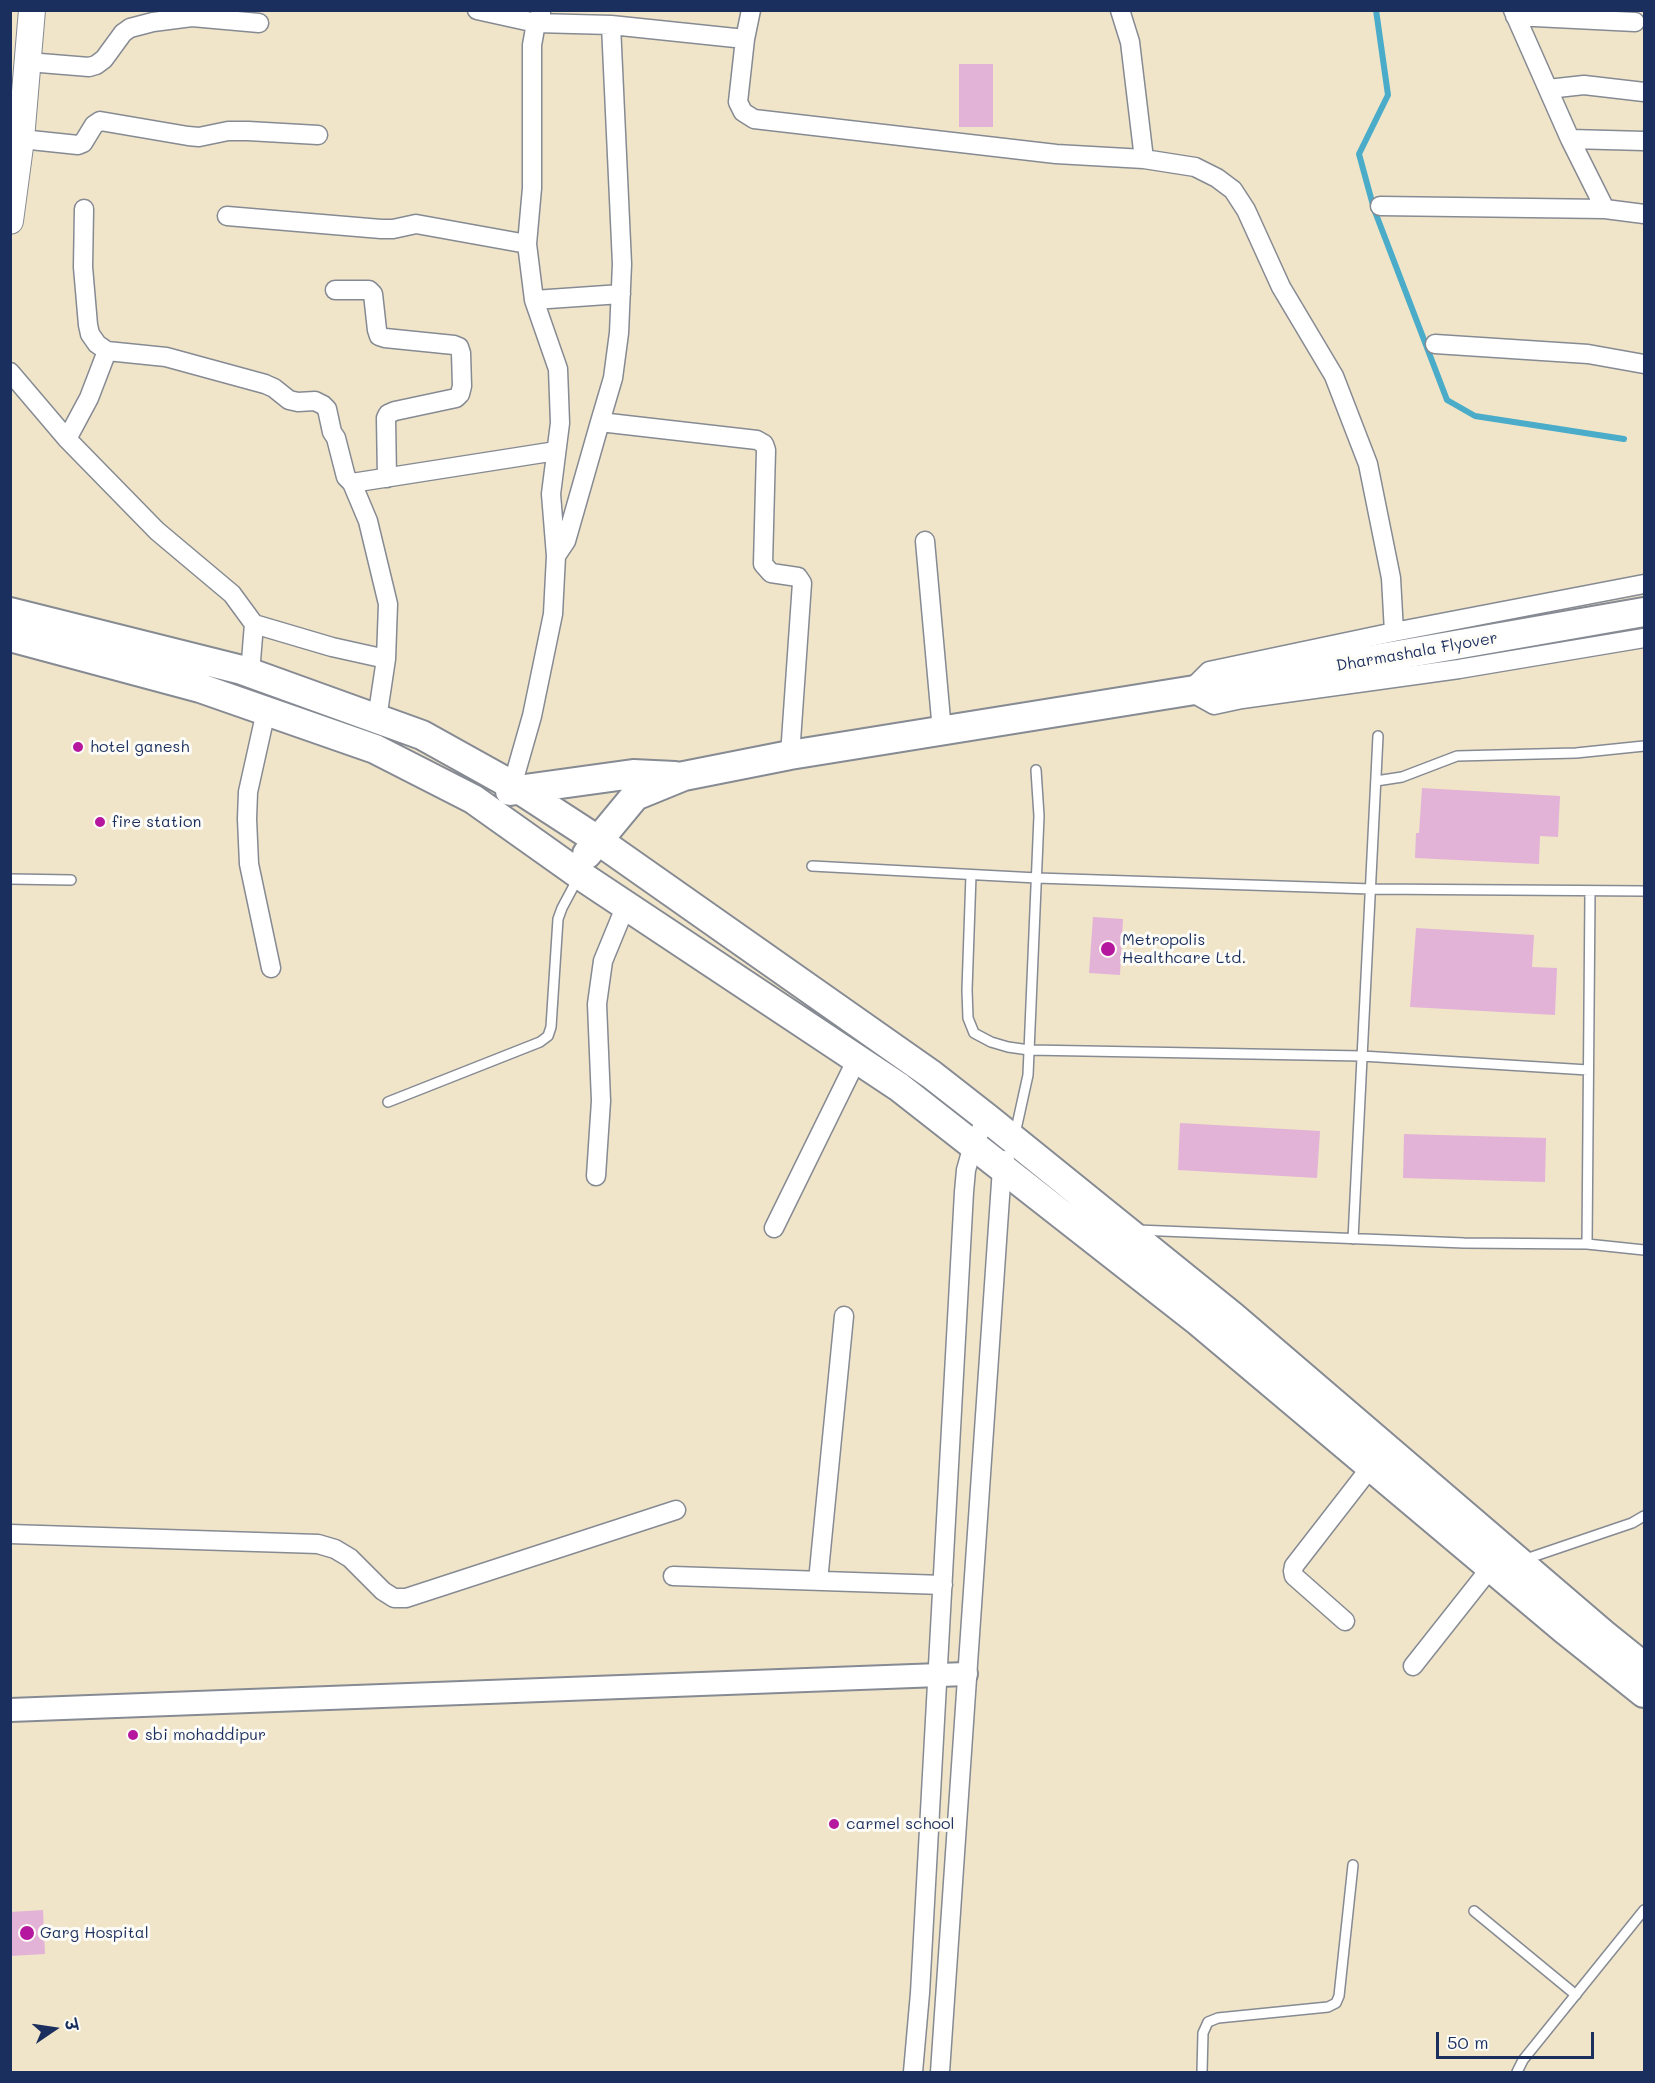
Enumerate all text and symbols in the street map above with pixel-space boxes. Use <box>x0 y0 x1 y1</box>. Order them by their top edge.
street label: Dharmashala Flyover <box>1335 628 1499 676</box>
place label: hotel ganesh <box>90 737 189 757</box>
marker: hotel ganesh <box>71 740 85 754</box>
place label: fire station <box>112 812 201 832</box>
marker: fire station <box>93 815 107 829</box>
place label: Metropolis Healthcare Ltd. <box>1122 930 1246 968</box>
marker: Metropolis Healthcare Ltd. <box>1099 940 1117 958</box>
place label: sbi mohaddipur <box>145 1725 266 1745</box>
marker: sbi mohaddipur <box>126 1728 140 1742</box>
place label: carmel school <box>846 1814 954 1834</box>
marker: carmel school <box>827 1817 841 1831</box>
place label: Garg Hospital <box>40 1923 149 1943</box>
marker: Garg Hospital <box>18 1924 36 1942</box>
north arrow <box>24 1999 84 2059</box>
text: उ <box>61 2017 83 2032</box>
scale bar <box>1439 2020 1596 2058</box>
text: 50 m <box>1447 2030 1489 2054</box>

